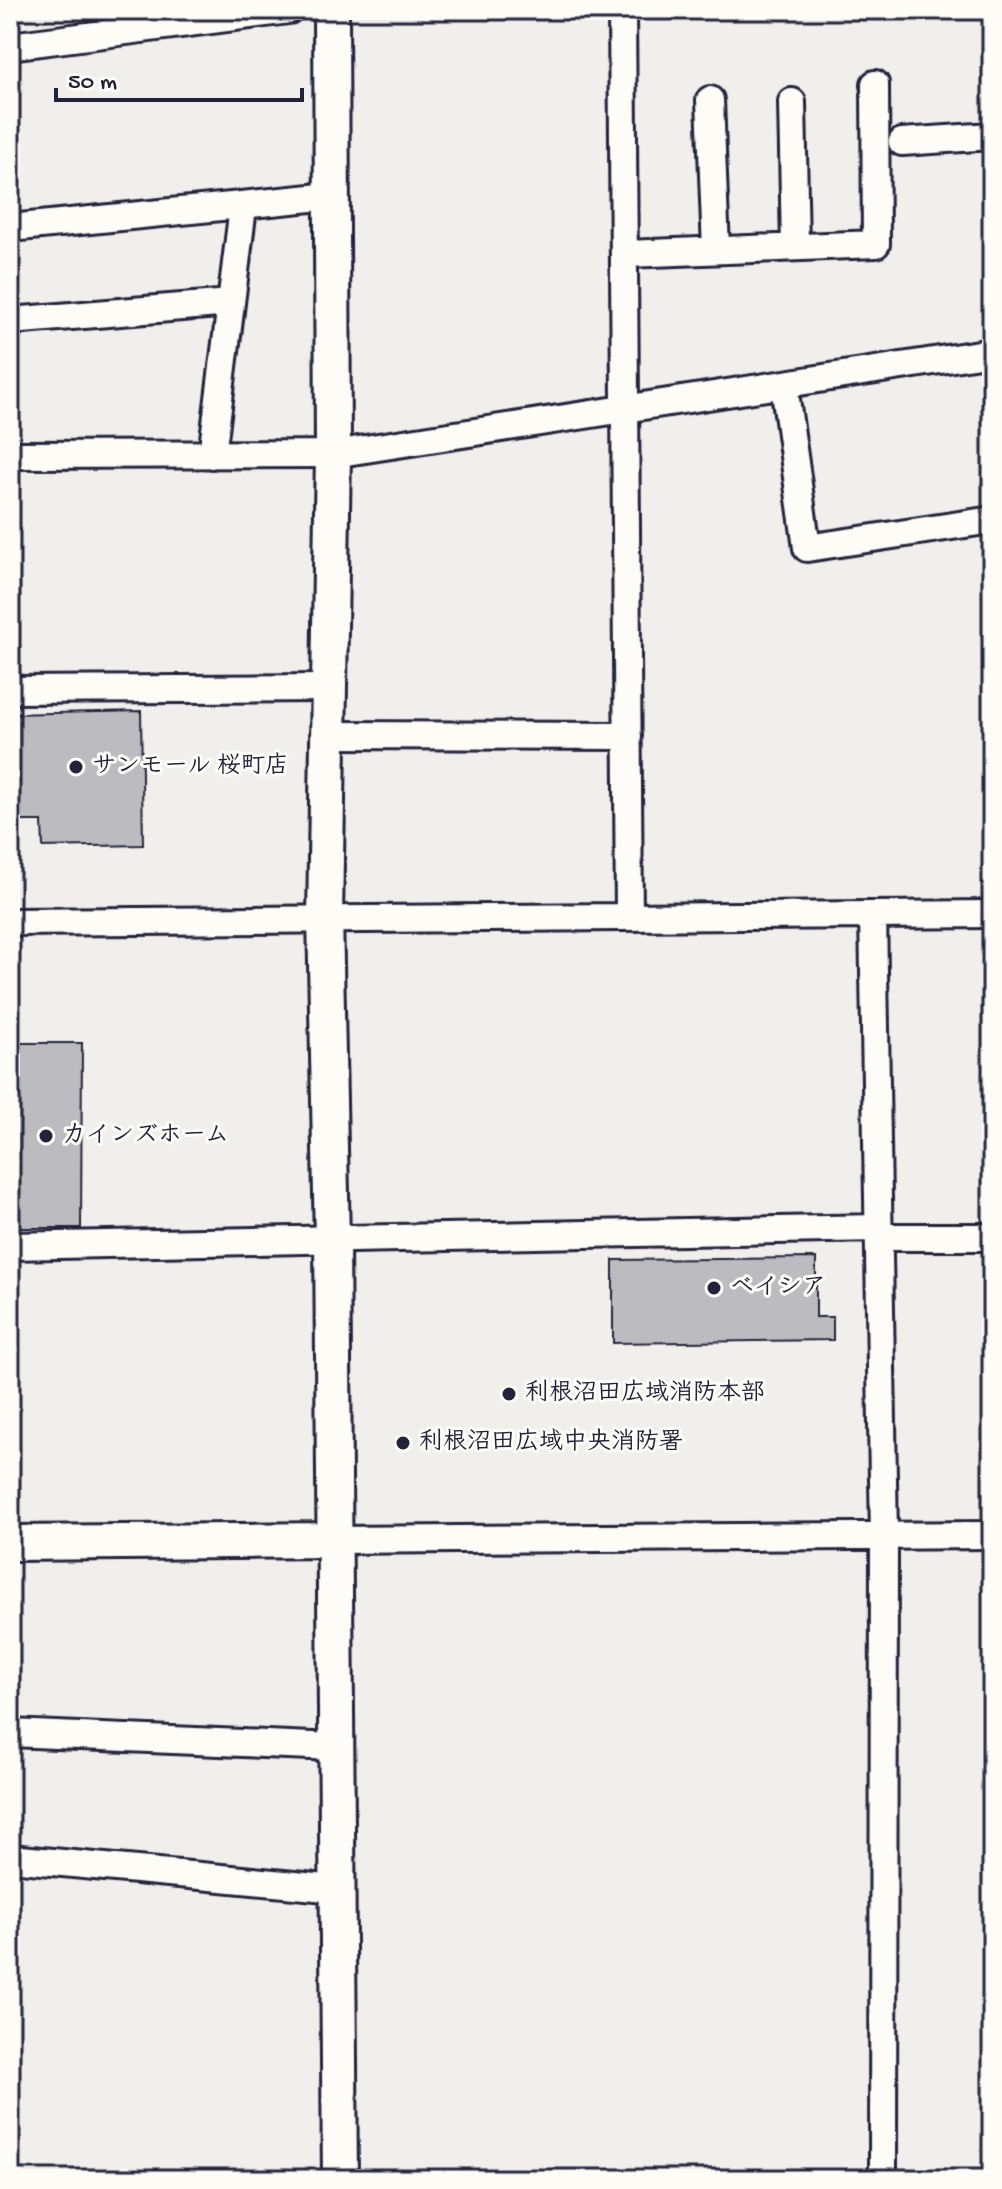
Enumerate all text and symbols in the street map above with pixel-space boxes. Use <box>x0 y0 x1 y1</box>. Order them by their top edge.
scale bar <box>56 52 302 102</box>
text: 50 m <box>68 69 117 98</box>
place label: サンモール 桜町店 <box>92 752 289 782</box>
marker: サンモール 桜町店 <box>67 758 85 776</box>
place label: カインズホーム <box>62 1122 229 1151</box>
marker: カインズホーム <box>37 1127 55 1145</box>
place label: ベイシア <box>730 1274 826 1303</box>
marker: ベイシア <box>705 1279 723 1297</box>
place label: 利根沼田広域消防本部 <box>525 1379 765 1409</box>
marker: 利根沼田広域消防本部 <box>500 1385 518 1403</box>
place label: 利根沼田広域中央消防署 <box>419 1428 683 1458</box>
marker: 利根沼田広域中央消防署 <box>394 1434 412 1452</box>

